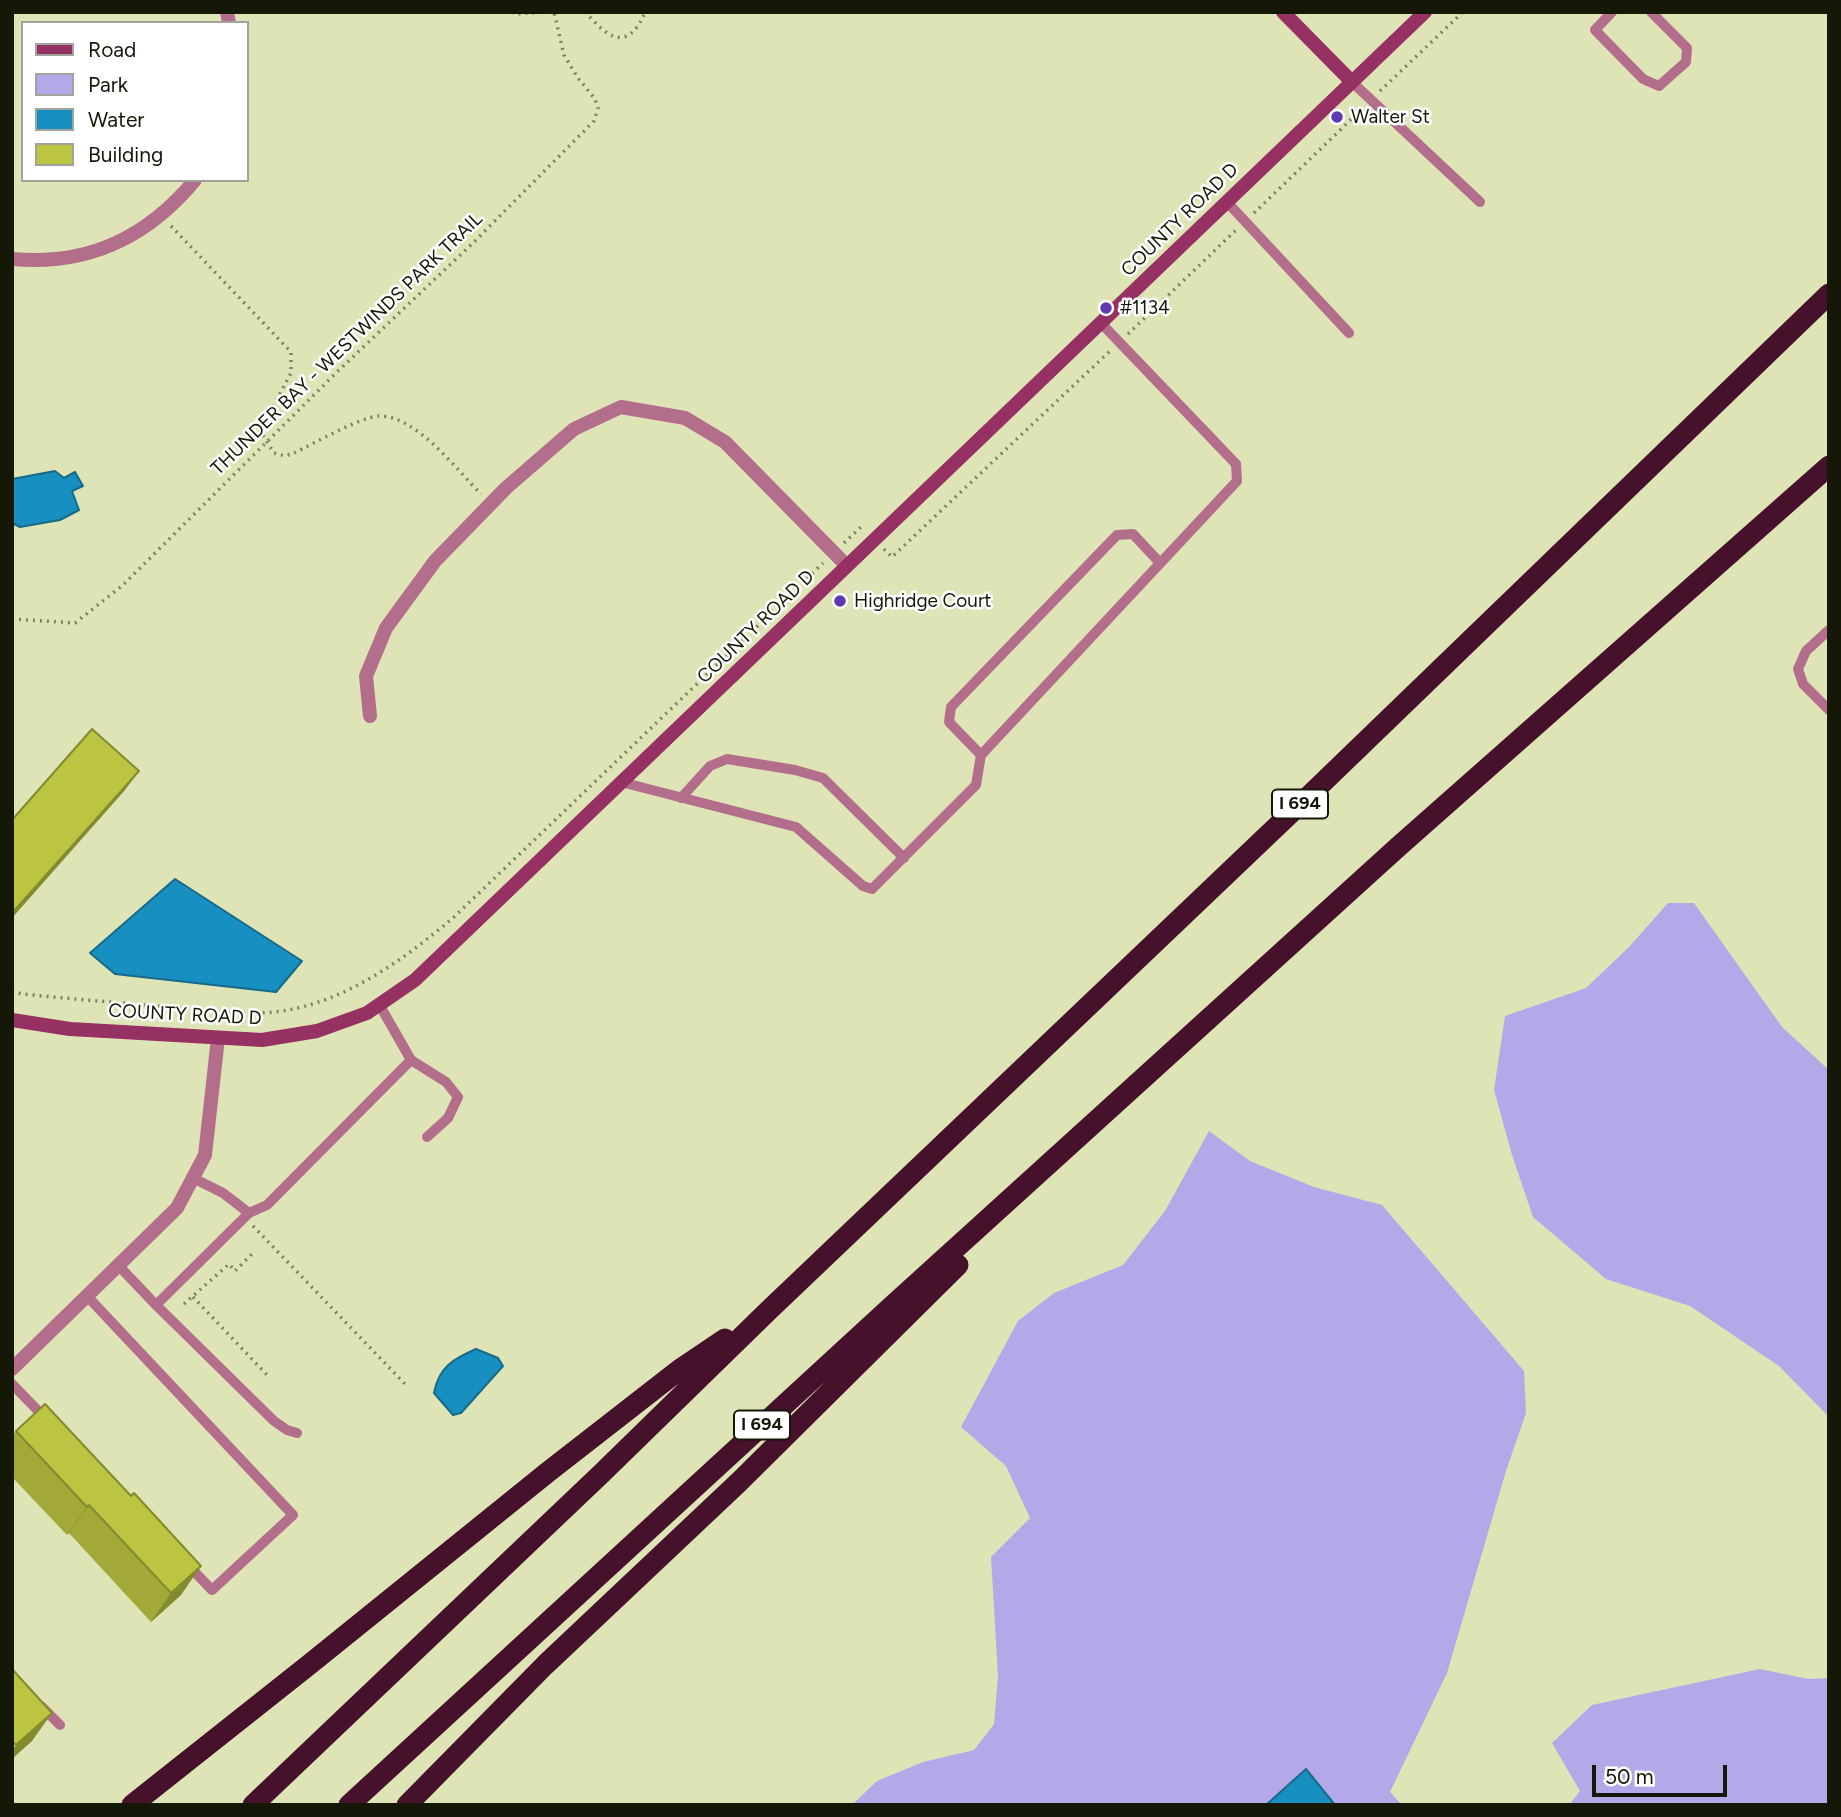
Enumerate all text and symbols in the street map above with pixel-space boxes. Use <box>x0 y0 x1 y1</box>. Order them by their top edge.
legend <box>21 21 248 182</box>
text: Road <box>88 37 136 62</box>
text: Park <box>88 72 128 97</box>
place label: Walter St <box>1351 106 1430 128</box>
text: Water <box>88 107 144 132</box>
marker: Walter St <box>1329 109 1345 125</box>
text: Building <box>88 142 163 167</box>
street label: COUNTY ROAD D <box>1117 158 1243 282</box>
street label: THUNDER BAY - WESTWINDS PARK TRAIL <box>207 208 487 480</box>
place label: #1134 <box>1120 297 1170 319</box>
marker: #1134 <box>1098 300 1114 316</box>
street label: COUNTY ROAD D <box>693 565 819 689</box>
place label: Highridge Court <box>854 590 992 612</box>
marker: Highridge Court <box>832 593 848 609</box>
road number: I 694 <box>1272 790 1328 818</box>
street label: COUNTY ROAD D <box>108 1000 262 1030</box>
road number: I 694 <box>734 1410 790 1440</box>
scale bar <box>1596 1750 1731 1794</box>
text: 50 m <box>1605 1764 1654 1789</box>

